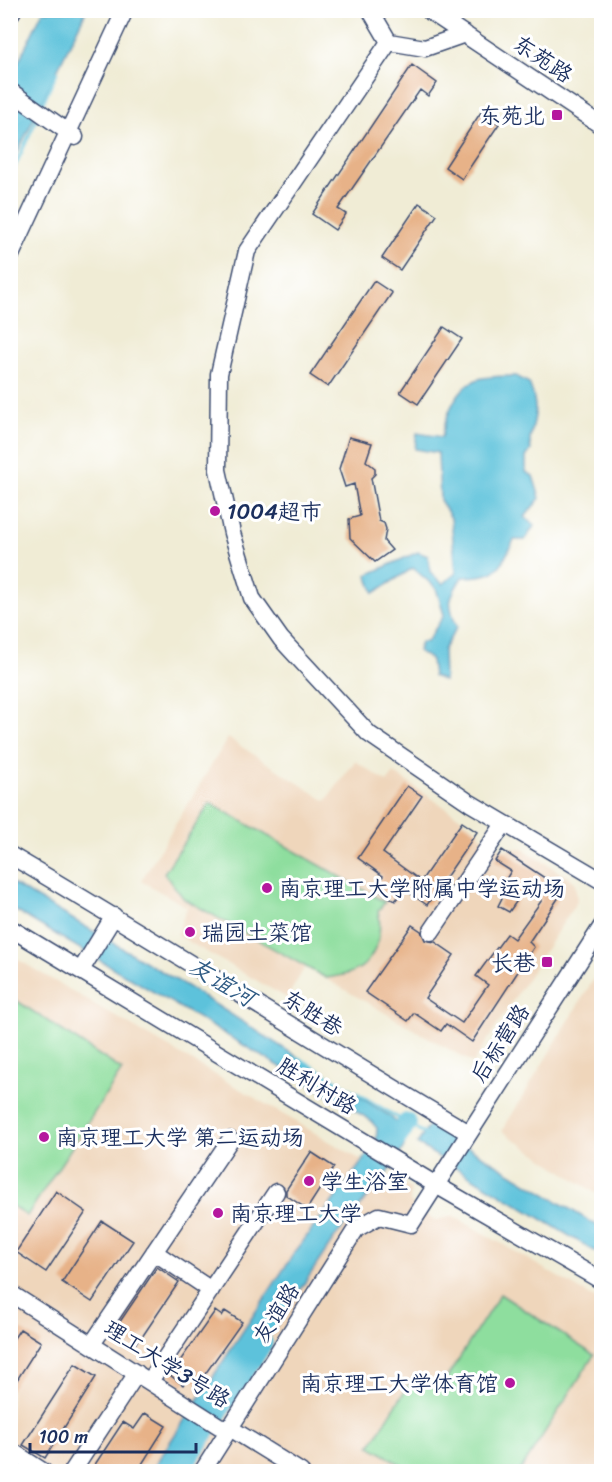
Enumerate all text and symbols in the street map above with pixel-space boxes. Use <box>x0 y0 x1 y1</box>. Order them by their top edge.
street label: 东苑路 <box>505 24 581 94</box>
place label: 东苑北 <box>479 96 545 135</box>
marker: 东苑北 <box>550 108 564 122</box>
place label: 1004超市 <box>227 492 322 531</box>
marker: 1004超市 <box>208 504 222 518</box>
place label: 南京理工大学附属中学运动场 <box>279 869 565 908</box>
marker: 南京理工大学附属中学运动场 <box>260 881 274 895</box>
place label: 瑞园土菜馆 <box>202 913 312 952</box>
marker: 瑞园土菜馆 <box>183 925 197 939</box>
place label: 长巷 <box>491 943 535 982</box>
water label: 友谊河 <box>180 945 267 1021</box>
marker: 长巷 <box>540 955 554 969</box>
street label: 东胜巷 <box>275 979 351 1047</box>
street label: 后标营路 <box>460 995 540 1091</box>
street label: 胜利村路 <box>269 1047 365 1125</box>
place label: 南京理工大学 第二运动场 <box>56 1118 304 1157</box>
marker: 南京理工大学 第二运动场 <box>37 1130 51 1144</box>
place label: 学生浴室 <box>321 1162 409 1201</box>
marker: 学生浴室 <box>302 1174 316 1188</box>
place label: 南京理工大学 <box>230 1194 362 1233</box>
marker: 南京理工大学 <box>211 1206 225 1220</box>
street label: 友谊路 <box>242 1275 310 1351</box>
street label: 理工大学3号路 <box>96 1309 238 1419</box>
place label: 南京理工大学体育馆 <box>300 1364 498 1403</box>
marker: 南京理工大学体育馆 <box>503 1376 517 1390</box>
scale bar <box>30 1416 196 1454</box>
text: 100 m <box>39 1421 88 1453</box>

